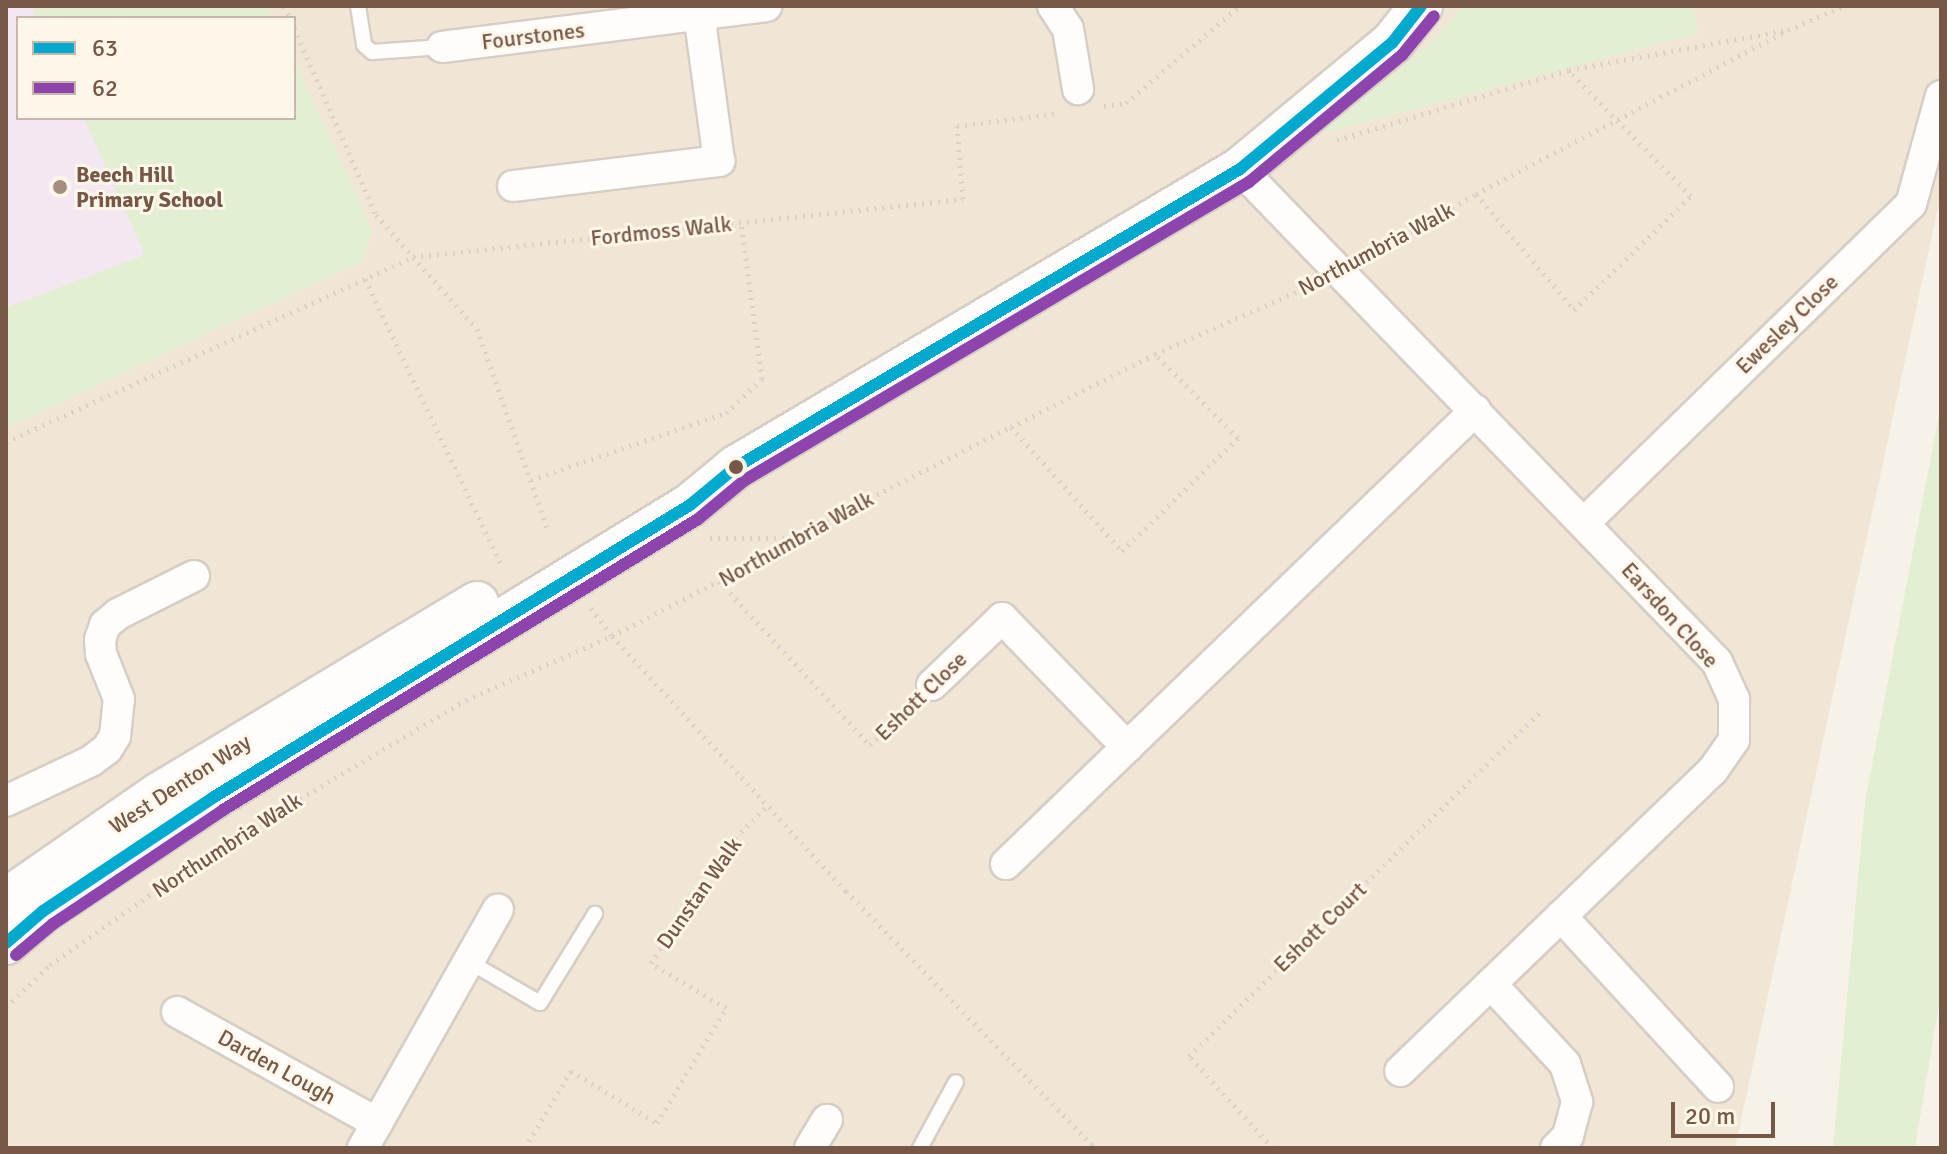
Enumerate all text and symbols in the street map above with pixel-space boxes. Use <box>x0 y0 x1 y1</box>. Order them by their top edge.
legend <box>16 16 296 120</box>
street label: Fourstones <box>480 17 586 55</box>
text: 63 <box>92 33 118 63</box>
text: 62 <box>92 73 118 103</box>
place label: Beech Hill Primary School <box>76 161 223 212</box>
marker: Beech Hill Primary School <box>51 178 69 196</box>
street label: Northumbria Walk <box>1294 197 1458 301</box>
street label: Fordmoss Walk <box>589 210 733 252</box>
street label: Ewesley Close <box>1730 269 1844 379</box>
unlabelled marker <box>728 459 744 475</box>
street label: Northumbria Walk <box>714 486 878 592</box>
street label: Earsdon Close <box>1616 557 1724 673</box>
street label: Eshott Close <box>870 646 972 746</box>
street label: West Denton Way <box>104 729 256 839</box>
street label: Northumbria Walk <box>147 787 307 903</box>
street label: Dunstan Walk <box>651 832 747 954</box>
street label: Eshott Court <box>1268 876 1372 978</box>
street label: Darden Lough <box>213 1024 341 1110</box>
scale bar <box>1675 1086 1779 1136</box>
text: 20 m <box>1685 1101 1735 1131</box>

